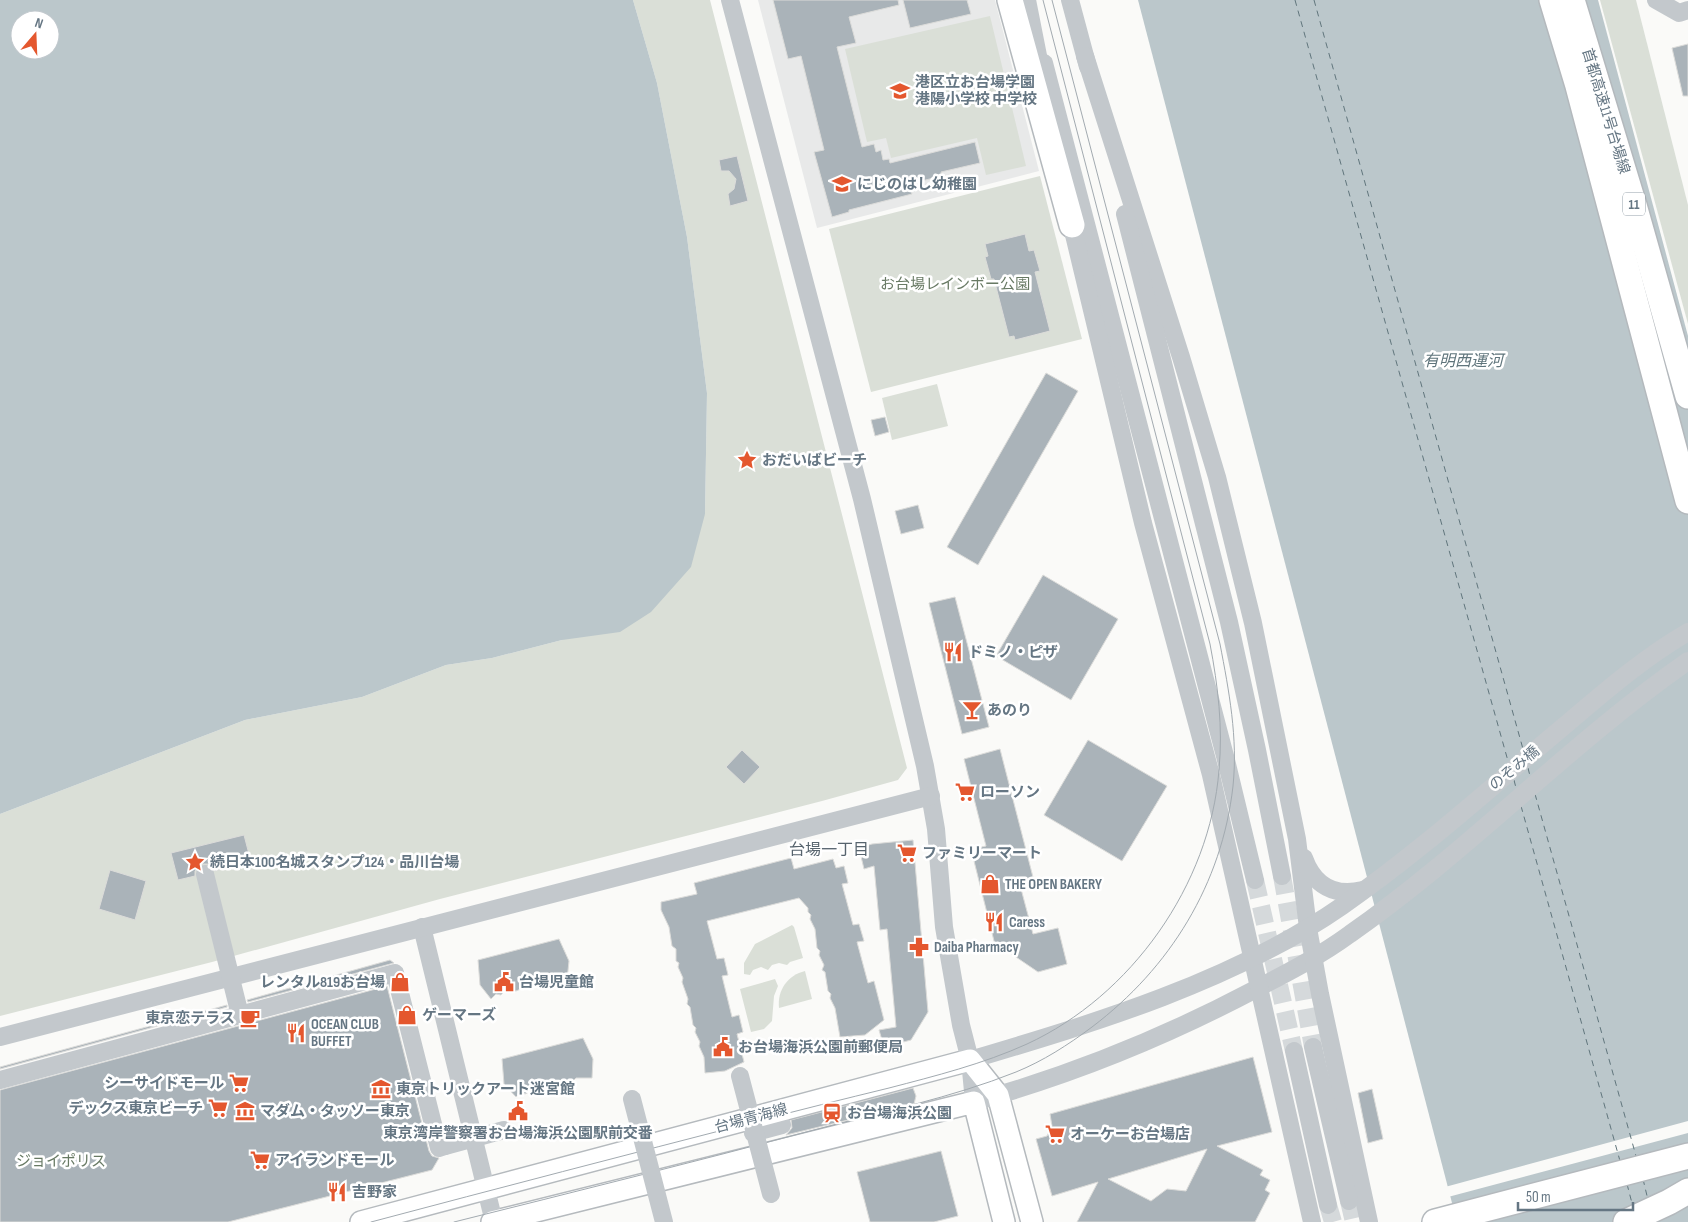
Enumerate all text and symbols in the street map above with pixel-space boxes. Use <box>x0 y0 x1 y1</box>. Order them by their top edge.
north arrow <box>10 10 60 60</box>
text: N <box>33 14 45 32</box>
street label: 首都高速11号台場線 <box>1577 46 1634 176</box>
place label: 港区立お台場学園 港陽小学校 中学校 <box>915 73 1037 109</box>
school or university icon: 港区立お台場学園 港陽小学校 中学校 <box>889 80 911 102</box>
school or university icon: にじのはし幼稚園 <box>831 173 853 195</box>
place label: にじのはし幼稚園 <box>857 175 977 194</box>
road number: 11 <box>1623 192 1645 215</box>
park label: お台場レインボー公園 <box>880 275 1030 294</box>
water label: 有明西運河 <box>1423 352 1506 371</box>
place icon: おだいばビーチ <box>736 449 758 471</box>
place label: おだいばビーチ <box>762 451 867 470</box>
restaurant icon: ドミノ・ピザ <box>942 641 964 663</box>
place label: ドミノ・ピザ <box>968 643 1058 662</box>
bar icon: あのり <box>961 699 983 721</box>
place label: あのり <box>987 701 1032 720</box>
street label: のぞみ橋 <box>1485 742 1543 795</box>
supermarket icon: ローソン <box>954 781 976 803</box>
place label: ローソン <box>980 783 1040 802</box>
district label: 台場一丁目 <box>789 841 869 860</box>
supermarket icon: ファミリーマート <box>896 842 918 864</box>
place label: ファミリーマート <box>922 844 1042 863</box>
place icon: 続日本100名城スタンプ124・品川台場 <box>184 851 206 873</box>
place label: 続日本100名城スタンプ124・品川台場 <box>210 853 459 872</box>
shop icon: THE OPEN BAKERY <box>979 873 1001 895</box>
place label: THE OPEN BAKERY <box>1005 875 1102 894</box>
restaurant icon: Caress <box>983 911 1005 933</box>
place label: Caress <box>1009 913 1045 932</box>
pharmacy icon: Daiba Pharmacy <box>908 936 930 958</box>
place label: Daiba Pharmacy <box>934 938 1019 957</box>
shop icon: レンタル819お台場 <box>389 971 411 993</box>
public building icon: 台場児童館 <box>493 971 515 993</box>
place label: レンタル819お台場 <box>260 973 385 992</box>
place label: 台場児童館 <box>519 973 594 992</box>
shop icon: ゲーマーズ <box>396 1004 418 1026</box>
place label: ゲーマーズ <box>422 1006 496 1025</box>
cafe icon: 東京恋テラス <box>239 1007 261 1029</box>
place label: 東京恋テラス <box>145 1009 235 1028</box>
place label: OCEAN CLUB BUFFET <box>311 1015 379 1051</box>
restaurant icon: OCEAN CLUB BUFFET <box>285 1022 307 1044</box>
public building icon: お台場海浜公園前郵便局 <box>712 1036 734 1058</box>
place label: お台場海浜公園前郵便局 <box>738 1038 903 1057</box>
supermarket icon: シーサイドモール <box>228 1072 250 1094</box>
place label: シーサイドモール <box>104 1074 224 1093</box>
museum icon: 東京トリックアート迷宮館 <box>370 1078 392 1100</box>
place label: 東京トリックアート迷宮館 <box>396 1080 575 1099</box>
supermarket icon: デックス東京ビーチ <box>207 1097 229 1119</box>
place label: デックス東京ビーチ <box>68 1099 203 1118</box>
museum icon: マダム・タッソー東京 <box>234 1100 256 1122</box>
public building icon: 東京湾岸警察署お台場海浜公園駅前交番 <box>507 1100 529 1122</box>
street label: 台場青海線 <box>712 1100 790 1137</box>
place label: マダム・タッソー東京 <box>260 1102 410 1121</box>
station icon: お台場海浜公園 <box>821 1102 843 1124</box>
place label: お台場海浜公園 <box>847 1104 952 1123</box>
supermarket icon: オーケーお台場店 <box>1044 1123 1066 1145</box>
place label: 東京湾岸警察署お台場海浜公園駅前交番 <box>383 1124 653 1143</box>
place label: オーケーお台場店 <box>1070 1125 1190 1144</box>
supermarket icon: アイランドモール <box>249 1149 271 1171</box>
place label: アイランドモール <box>275 1151 394 1170</box>
park label: ジョイポリス <box>16 1152 106 1171</box>
scale bar <box>1518 1180 1633 1212</box>
restaurant icon: 吉野家 <box>326 1181 348 1203</box>
place label: 吉野家 <box>352 1183 397 1202</box>
text: 50 m <box>1526 1188 1551 1207</box>

